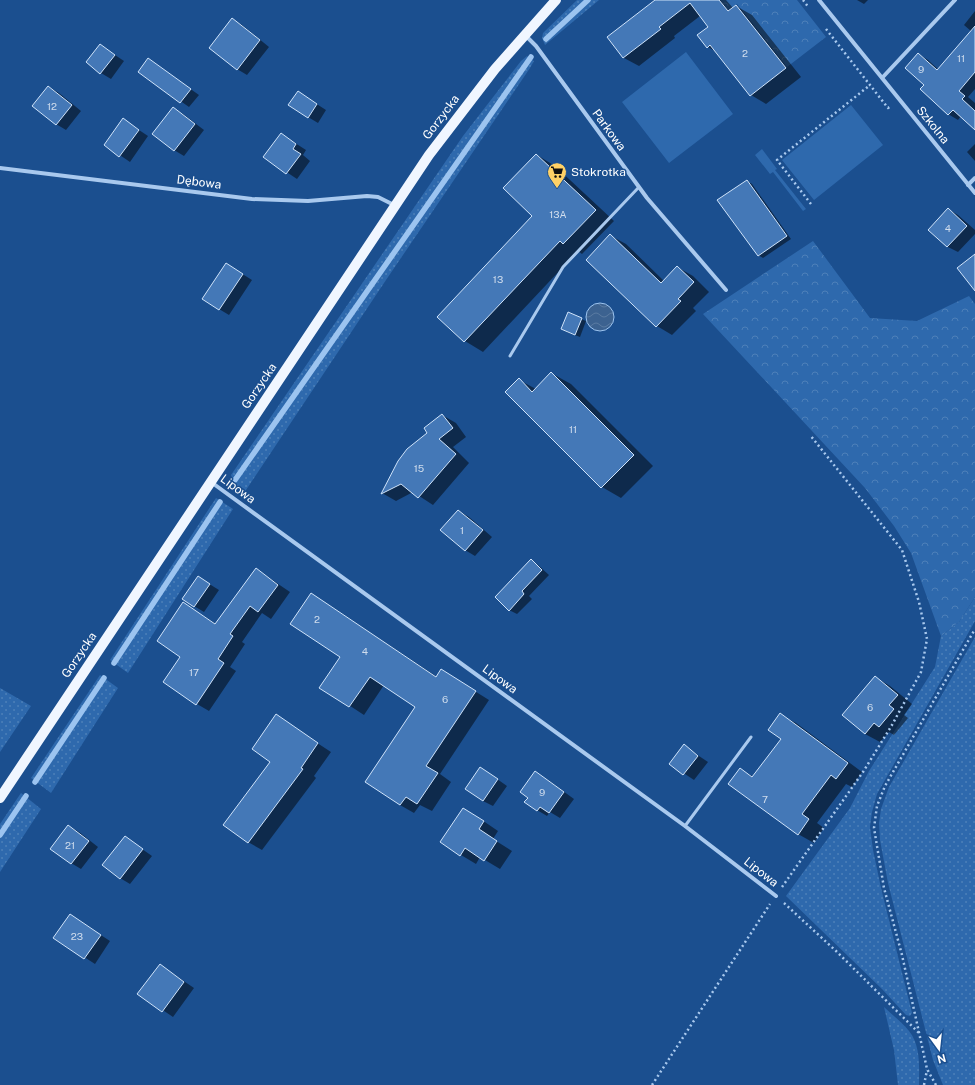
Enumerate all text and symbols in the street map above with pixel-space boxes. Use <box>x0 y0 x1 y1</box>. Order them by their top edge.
house number: 2 <box>742 47 748 59</box>
house number: 11 <box>957 52 965 64</box>
house number: 9 <box>918 63 924 75</box>
street label: Gorzycka <box>420 92 462 142</box>
house number: 12 <box>47 100 57 112</box>
street label: Szkolna <box>914 103 952 147</box>
street label: Parkowa <box>589 107 629 153</box>
supermarket icon: Stokrotka <box>546 161 568 189</box>
place label: Stokrotka <box>571 165 626 179</box>
street label: Dębowa <box>176 172 222 192</box>
house number: 13A <box>549 208 567 220</box>
house number: 4 <box>945 222 951 234</box>
house number: 13 <box>493 273 503 285</box>
street label: Gorzycka <box>239 361 279 411</box>
house number: 11 <box>569 423 577 435</box>
house number: 15 <box>414 462 424 474</box>
street label: Lipowa <box>218 472 258 506</box>
house number: 1 <box>460 524 464 536</box>
house number: 2 <box>314 613 320 625</box>
street label: Gorzycka <box>59 630 99 680</box>
house number: 4 <box>362 645 368 657</box>
street label: Lipowa <box>480 662 520 696</box>
house number: 17 <box>189 666 199 678</box>
house number: 6 <box>442 693 448 705</box>
house number: 6 <box>867 701 873 713</box>
house number: 9 <box>539 786 545 798</box>
house number: 7 <box>762 793 768 805</box>
house number: 21 <box>65 839 75 851</box>
street label: Lipowa <box>741 854 781 890</box>
house number: 23 <box>71 930 83 942</box>
north arrow <box>919 1029 959 1069</box>
text: N <box>936 1052 947 1066</box>

